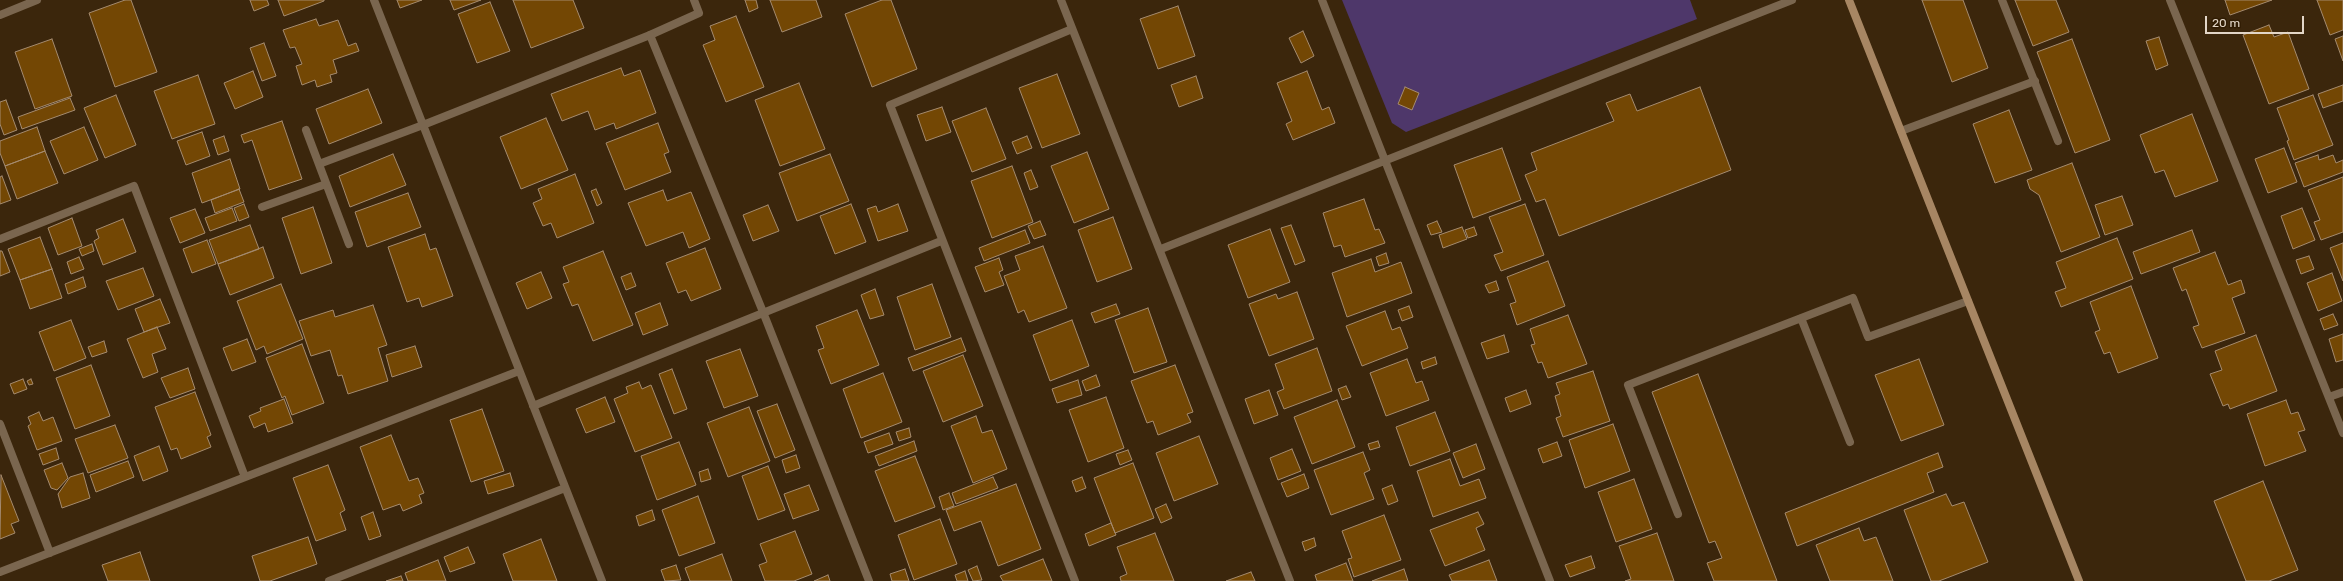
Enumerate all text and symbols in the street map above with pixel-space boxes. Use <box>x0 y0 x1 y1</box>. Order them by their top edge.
scale bar <box>2207 8 2306 34</box>
text: 20 m <box>2212 16 2240 30</box>

